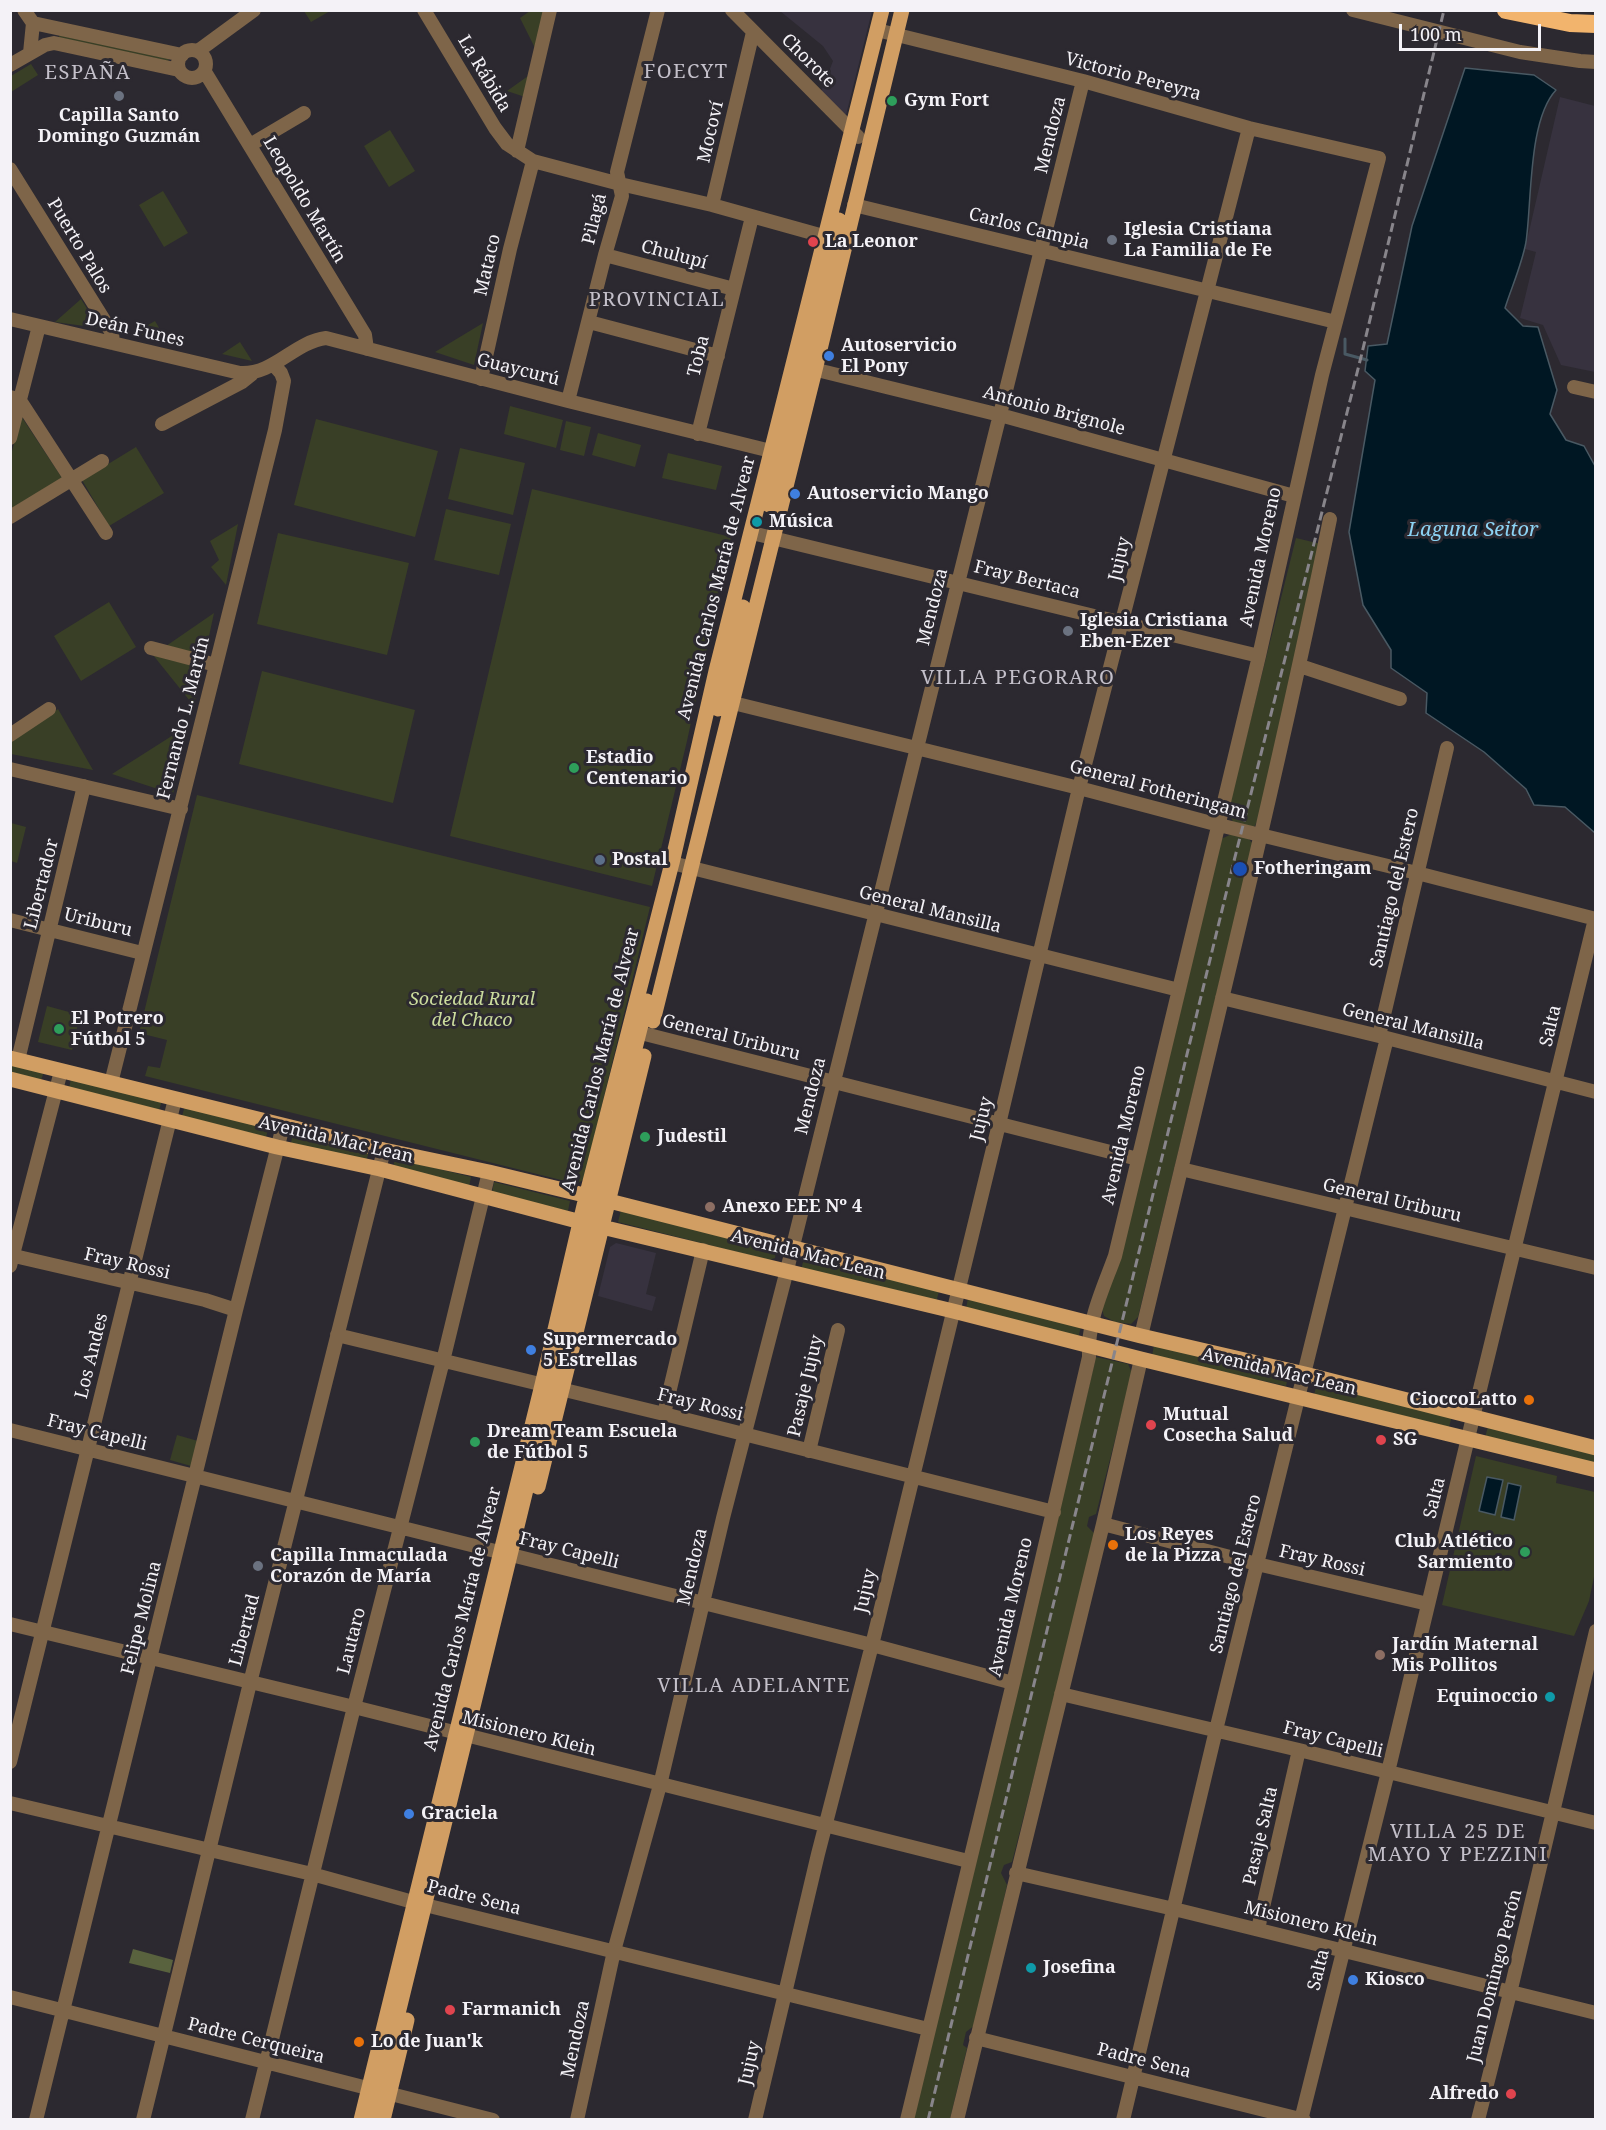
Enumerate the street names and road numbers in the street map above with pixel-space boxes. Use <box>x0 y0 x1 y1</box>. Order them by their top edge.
street label: Chorote <box>776 29 840 93</box>
street label: La Rábida <box>453 32 515 116</box>
street label: Victorio Pereyra <box>1063 48 1203 106</box>
street label: Mendoza <box>1031 94 1071 176</box>
street label: Mocoví <box>693 99 729 165</box>
street label: Leopoldo Martín <box>258 133 350 267</box>
street label: Pilagá <box>578 191 612 247</box>
street label: Puerto Palos <box>42 195 116 297</box>
street label: Carlos Campia <box>966 204 1092 254</box>
street label: Mataco <box>470 232 506 298</box>
street label: Chulupí <box>638 236 710 274</box>
street label: Deán Funes <box>84 308 186 352</box>
street label: Toba <box>683 333 715 379</box>
street label: Guaycurú <box>474 349 562 391</box>
street label: Antonio Brignole <box>981 382 1127 440</box>
street label: Avenida Carlos María de Alvear <box>674 454 760 722</box>
street label: Avenida Moreno <box>1236 485 1286 629</box>
street label: Jujuy <box>1104 535 1136 583</box>
street label: Fray Bertaca <box>972 556 1082 604</box>
street label: Mendoza <box>913 566 953 648</box>
street label: Fernando L. Martín <box>153 634 215 802</box>
street label: General Fotheringam <box>1067 756 1249 824</box>
street label: Santiago del Estero <box>1366 806 1424 970</box>
street label: Libertador <box>20 837 64 931</box>
street label: General Mansilla <box>857 882 1003 938</box>
street label: Uriburu <box>62 904 134 942</box>
street label: Avenida Carlos María de Alvear <box>558 926 644 1194</box>
street label: General Mansilla <box>1340 999 1486 1055</box>
street label: Salta <box>1536 1003 1566 1049</box>
street label: General Uriburu <box>660 1010 802 1066</box>
street label: Mendoza <box>791 1055 831 1137</box>
street label: Avenida Moreno <box>1097 1063 1151 1207</box>
street label: Jujuy <box>966 1095 998 1143</box>
street label: Avenida Mac Lean <box>257 1112 415 1168</box>
street label: General Uriburu <box>1321 1175 1463 1227</box>
street label: Avenida Mac Lean <box>729 1225 887 1285</box>
street label: Fray Rossi <box>82 1244 172 1284</box>
street label: Los Andes <box>71 1311 113 1401</box>
street label: Pasaje Jujuy <box>784 1333 828 1439</box>
street label: Avenida Mac Lean <box>1200 1344 1358 1400</box>
street label: Fray Rossi <box>655 1384 745 1426</box>
street label: Fray Capelli <box>45 1410 149 1456</box>
street label: Salta <box>1419 1475 1451 1521</box>
street label: Avenida Carlos María de Alvear <box>420 1485 506 1753</box>
street label: Santiago del Estero <box>1206 1492 1266 1656</box>
street label: Mendoza <box>674 1526 712 1608</box>
street label: Fray Capelli <box>517 1528 621 1574</box>
street label: Avenida Moreno <box>984 1535 1038 1679</box>
street label: Fray Rossi <box>1277 1541 1367 1581</box>
street label: Felipe Molina <box>117 1559 167 1677</box>
street label: Jujuy <box>850 1567 882 1615</box>
street label: Libertad <box>225 1592 265 1668</box>
street label: Lautaro <box>333 1605 371 1677</box>
street label: Misionero Klein <box>460 1707 598 1761</box>
street label: Fray Capelli <box>1281 1717 1385 1763</box>
street label: Pasaje Salta <box>1239 1784 1283 1888</box>
street label: Padre Sena <box>425 1876 523 1920</box>
street label: Juan Domingo Perón <box>1463 1887 1527 2065</box>
street label: Misionero Klein <box>1242 1897 1380 1951</box>
street label: Salta <box>1303 1947 1335 1993</box>
street label: Mendoza <box>557 1998 595 2080</box>
street label: Padre Cerqueira <box>185 2014 327 2068</box>
street label: Jujuy <box>734 2039 766 2087</box>
street label: Padre Sena <box>1095 2039 1193 2083</box>

